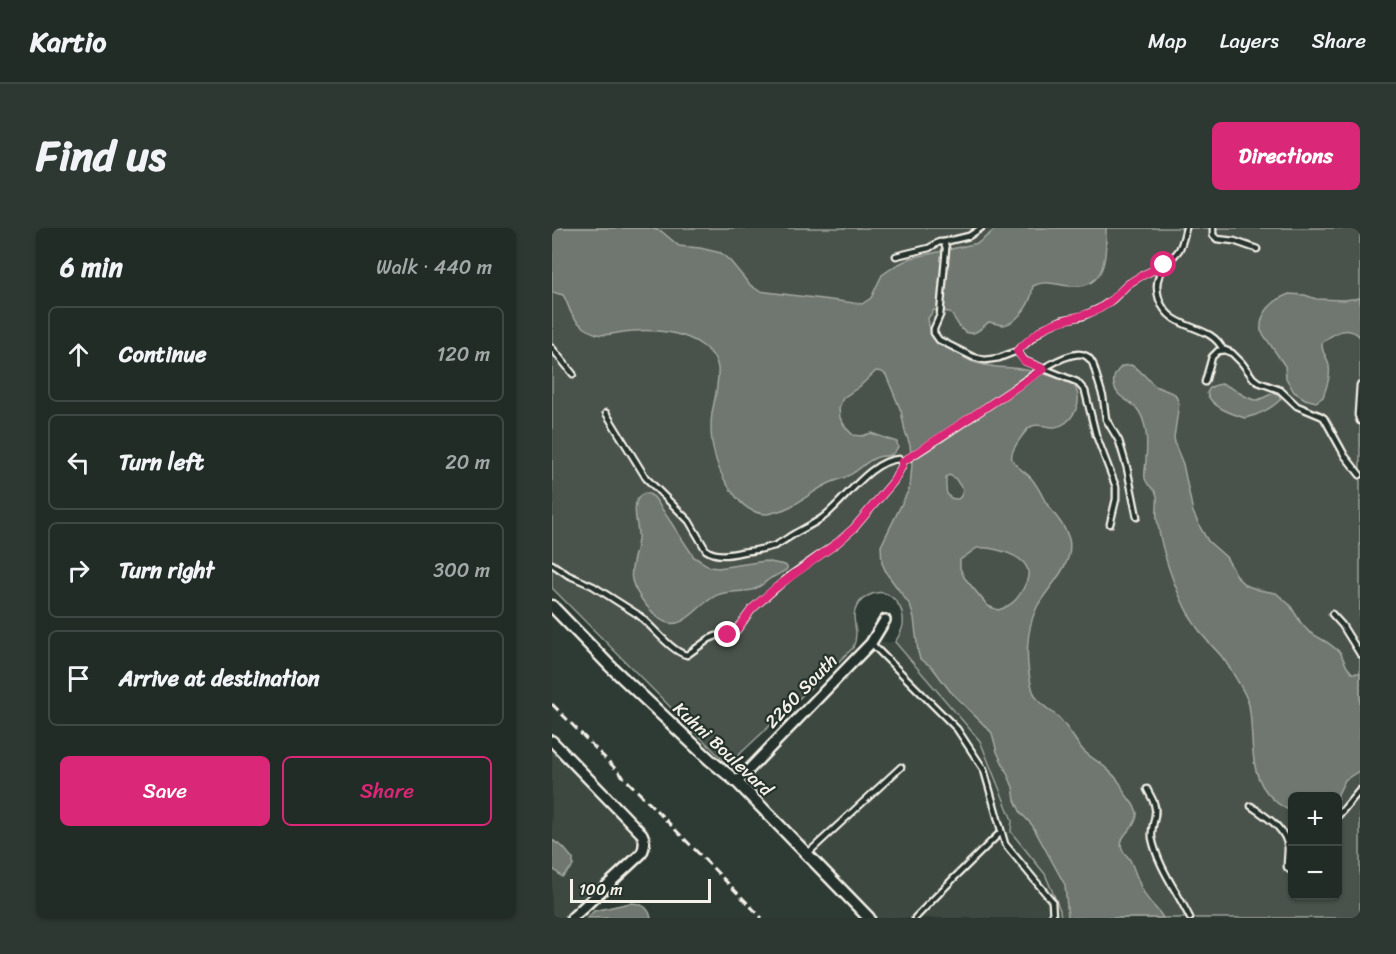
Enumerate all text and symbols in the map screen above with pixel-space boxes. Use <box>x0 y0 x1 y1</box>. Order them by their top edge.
text: Kartio <box>30 17 106 66</box>
text: Map <box>1148 22 1187 60</box>
text: Layers <box>1220 22 1279 60</box>
text: Share <box>1312 22 1366 60</box>
text: Find us <box>36 119 166 193</box>
button: Directions <box>1212 122 1360 190</box>
text: 6 min <box>60 244 123 290</box>
text: Walk · 440 m <box>376 250 492 285</box>
route start <box>1150 251 1176 277</box>
text: Continue <box>119 335 207 374</box>
text: 120 m <box>437 337 490 372</box>
icon: ahead <box>62 338 95 371</box>
text: Turn left <box>119 443 204 482</box>
text: 20 m <box>445 445 490 480</box>
icon: left <box>62 446 95 479</box>
text: Turn right <box>119 551 214 590</box>
text: 300 m <box>433 553 490 588</box>
icon: right <box>62 554 95 587</box>
route end <box>714 621 740 647</box>
street label: 2260 South <box>757 646 845 736</box>
text: Arrive at destination <box>119 659 320 698</box>
icon: arrive <box>62 662 95 695</box>
street label: Kuhni Boulevard <box>665 694 782 805</box>
button: Save <box>60 756 270 826</box>
button: Share <box>282 756 492 826</box>
map controls <box>1288 792 1342 900</box>
button: + <box>1288 792 1342 846</box>
button: − <box>1288 846 1342 900</box>
text: 100 m <box>579 875 623 904</box>
scale bar <box>570 876 711 904</box>

